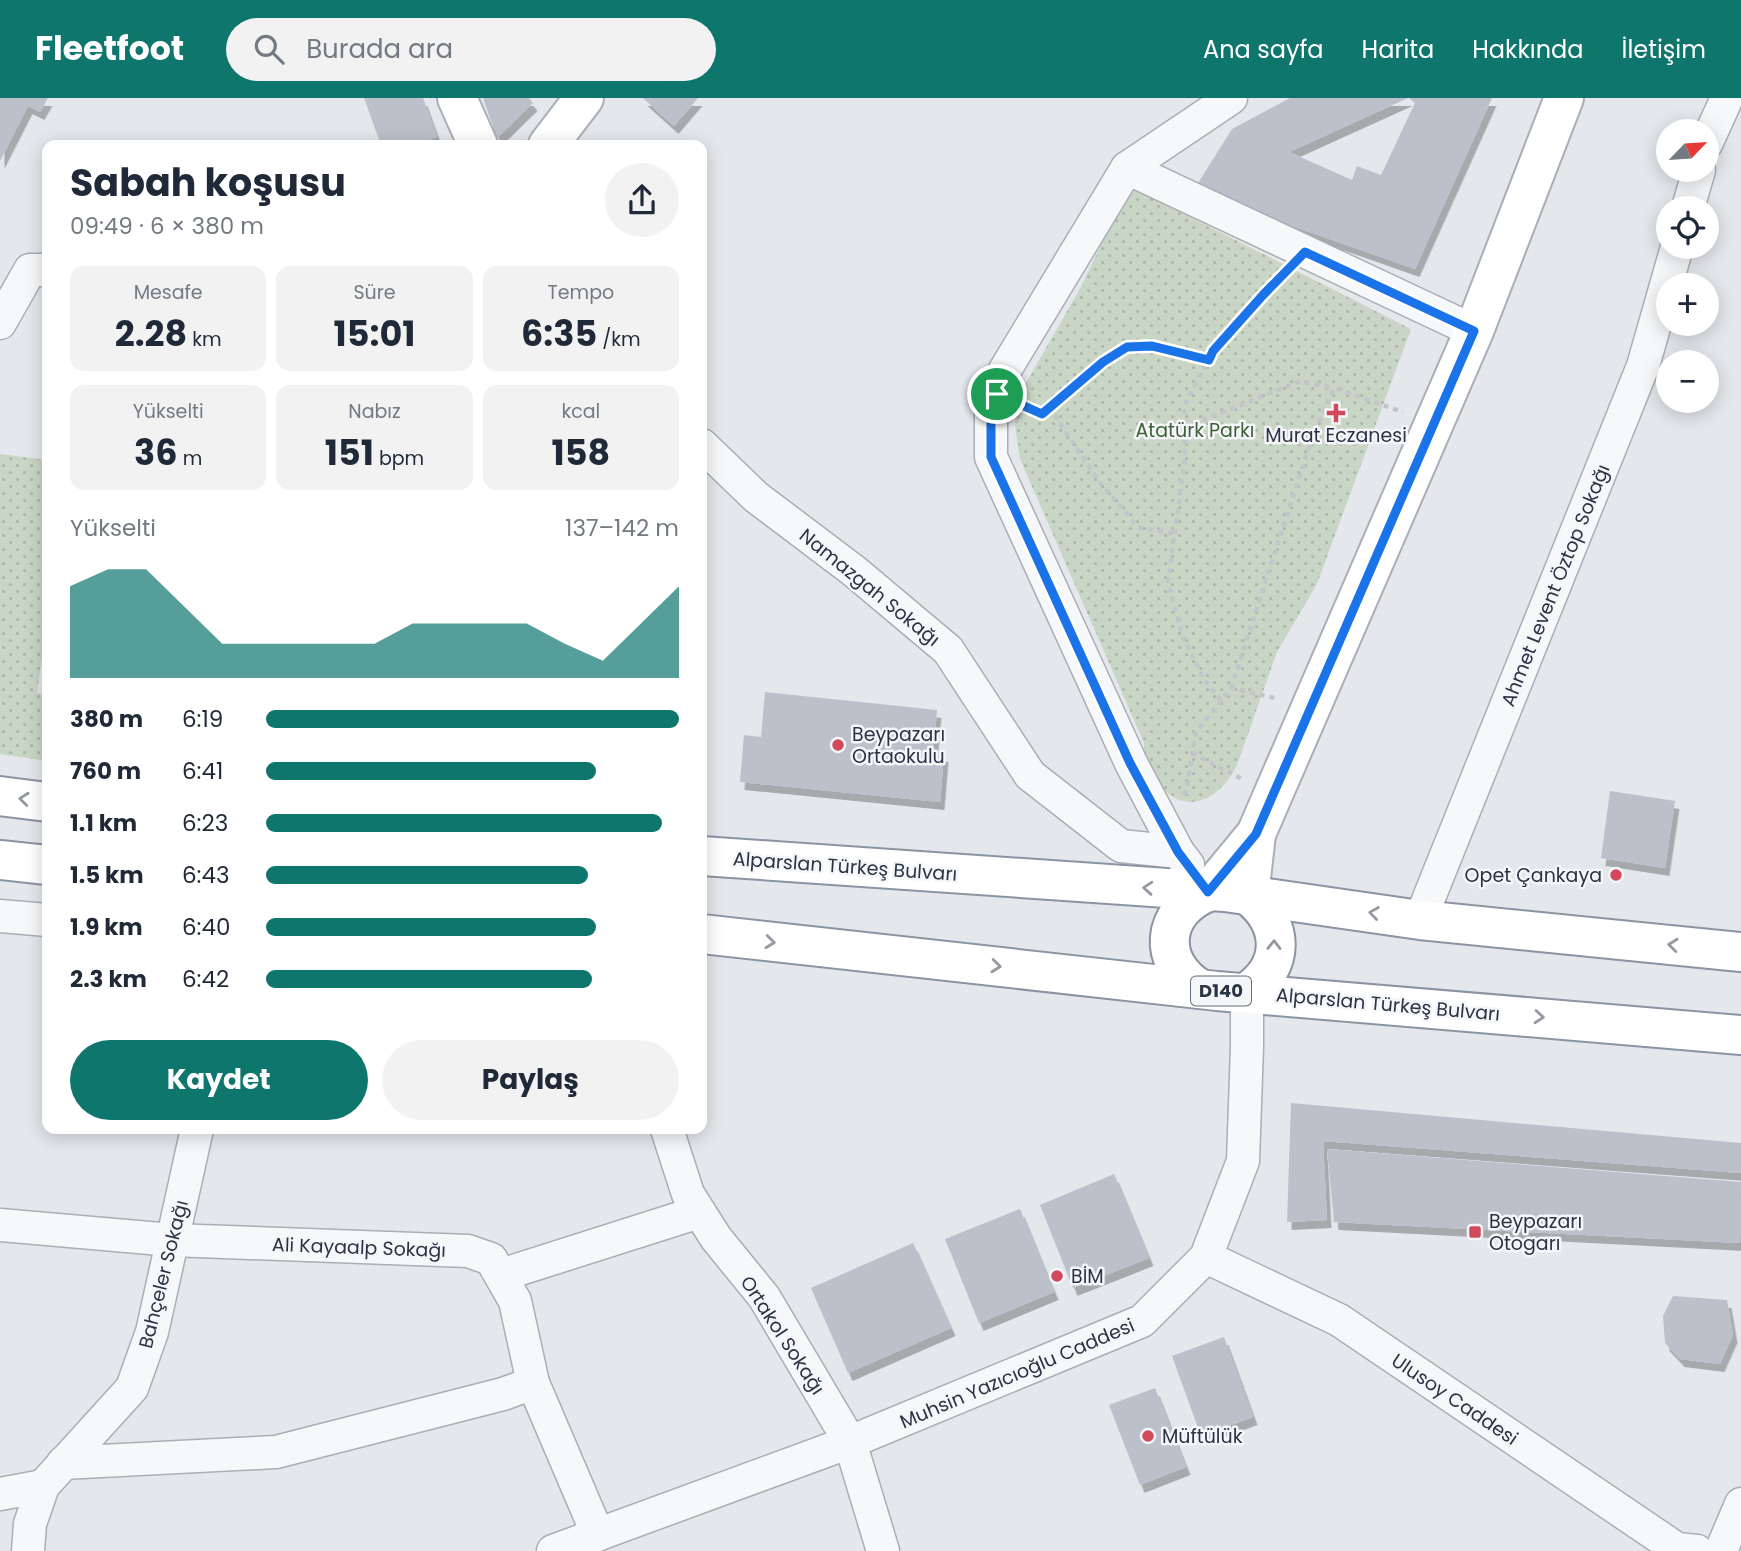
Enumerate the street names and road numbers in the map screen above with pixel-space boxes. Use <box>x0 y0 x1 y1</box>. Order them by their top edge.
street label: Ahmet Levent Öztop Sokağı <box>1494 460 1616 710</box>
street label: Namazgah Sokağı <box>794 522 946 653</box>
street label: Alparslan Türkeş Bulvarı <box>732 845 958 888</box>
road number: D140 <box>1191 976 1251 1006</box>
street label: Alparslan Türkeş Bulvarı <box>1275 981 1501 1028</box>
street label: Bahçeler Sokağı <box>132 1197 195 1351</box>
street label: Ali Kayaalp Sokağı <box>272 1231 446 1264</box>
street label: Ortakol Sokağı <box>734 1270 831 1400</box>
street label: Muhsin Yazıcıoğlu Caddesi <box>896 1312 1139 1435</box>
street label: Ulusoy Caddesi <box>1386 1347 1523 1452</box>

